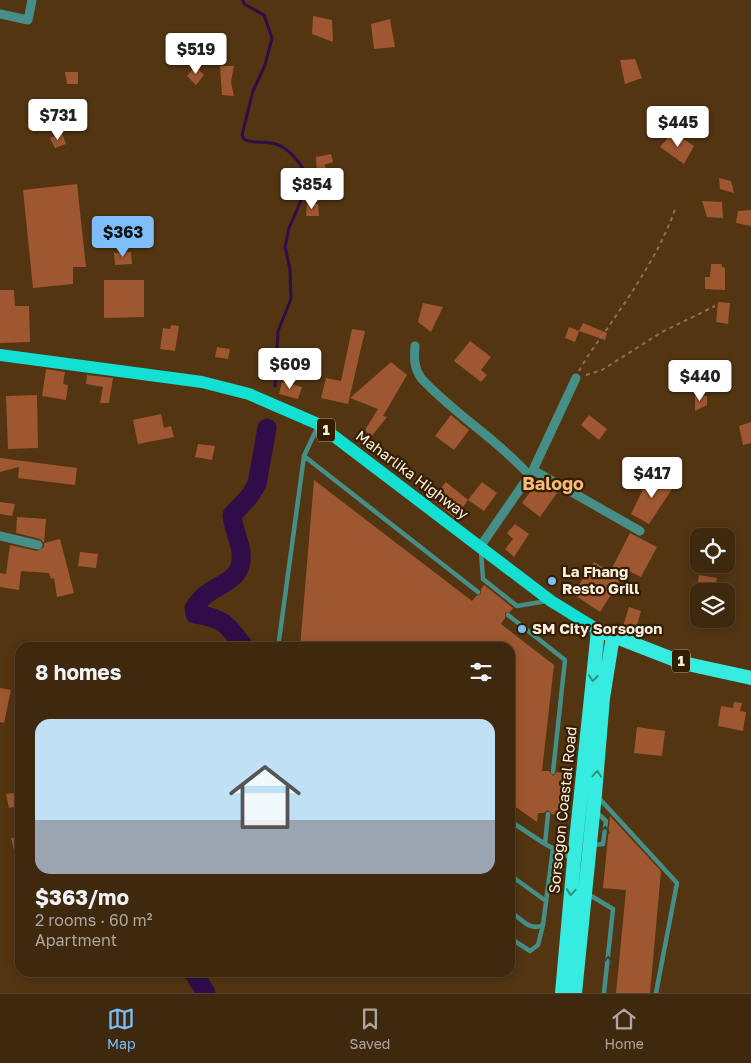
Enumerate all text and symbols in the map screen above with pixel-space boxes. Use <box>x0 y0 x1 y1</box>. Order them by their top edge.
pin: $519 <box>166 32 226 75</box>
text: $519 <box>177 39 215 59</box>
pin: $731 <box>28 98 88 141</box>
text: $731 <box>39 105 77 125</box>
pin: $445 <box>648 106 708 148</box>
text: $445 <box>658 112 698 132</box>
pin: $854 <box>282 168 342 210</box>
text: $854 <box>292 174 332 194</box>
pin: $363 <box>93 216 153 258</box>
text: $363 <box>103 222 143 242</box>
pin: $609 <box>260 348 320 390</box>
text: $609 <box>269 354 311 374</box>
pin: $440 <box>670 360 730 402</box>
text: $440 <box>679 366 721 386</box>
road number: 1 <box>317 418 335 442</box>
street label: Maharlika Highway <box>353 426 473 523</box>
pin: $417 <box>622 456 682 499</box>
text: $417 <box>633 463 671 483</box>
district label: Balogo <box>522 472 584 494</box>
map controls <box>690 528 735 628</box>
button: locate <box>690 528 735 573</box>
place label: La Fhang Resto Grill <box>562 562 639 597</box>
marker: La Fhang Resto Grill <box>546 575 558 587</box>
button: layers <box>690 583 735 628</box>
place label: SM City Sorsogon <box>532 619 662 637</box>
marker: SM City Sorsogon <box>516 623 528 635</box>
road number: 1 <box>672 649 690 672</box>
icon: filters <box>467 658 495 686</box>
text: 8 homes <box>35 659 122 685</box>
one-way arrow <box>588 675 599 683</box>
street label: Sorsogon Coastal Road <box>544 725 580 894</box>
icon: home <box>220 752 310 842</box>
one-way arrow <box>591 770 602 778</box>
one-way arrow <box>599 826 610 834</box>
text: $363/mo <box>35 884 129 910</box>
one-way arrow <box>566 888 577 896</box>
text: 2 rooms · 60 m² <box>35 910 153 930</box>
text: Apartment <box>35 930 117 950</box>
one-way arrow <box>602 956 613 964</box>
tab: Map <box>107 1005 136 1052</box>
tab: Saved <box>350 1005 390 1052</box>
tab: Home <box>604 1005 644 1052</box>

